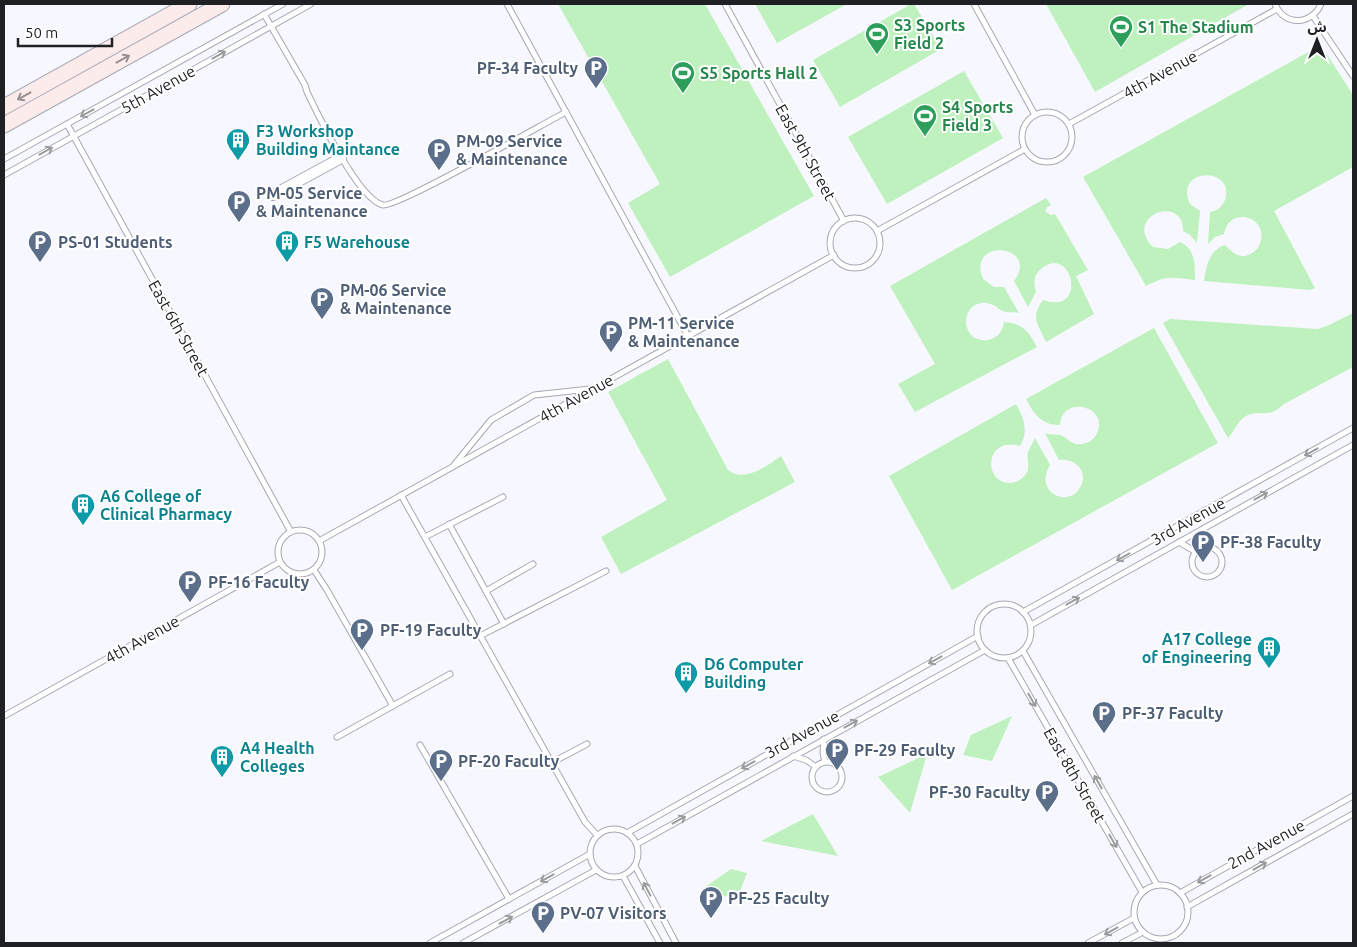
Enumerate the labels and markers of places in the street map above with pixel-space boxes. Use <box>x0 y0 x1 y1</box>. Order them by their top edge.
sports icon: S1 The Stadium <box>1108 14 1134 48</box>
place label: S3 Sports Field 2 <box>894 16 965 52</box>
place label: S1 The Stadium <box>1138 18 1253 36</box>
sports icon: S3 Sports Field 2 <box>864 21 890 55</box>
parking icon: PF-34 Faculty <box>583 55 609 89</box>
place label: PF-34 Faculty <box>477 59 579 77</box>
sports icon: S5 Sports Hall 2 <box>670 60 696 94</box>
place label: S5 Sports Hall 2 <box>700 64 818 82</box>
place label: S4 Sports Field 3 <box>942 98 1013 134</box>
sports icon: S4 Sports Field 3 <box>912 103 938 137</box>
place label: F3 Workshop Building Maintance <box>256 122 400 158</box>
building icon: F3 Workshop Building Maintance <box>225 127 251 161</box>
place label: PM-09 Service & Maintenance <box>456 132 568 168</box>
parking icon: PM-09 Service & Maintenance <box>426 137 452 171</box>
place label: PM-05 Service & Maintenance <box>256 184 368 220</box>
parking icon: PM-05 Service & Maintenance <box>226 189 252 223</box>
parking icon: PS-01 Students <box>27 229 53 263</box>
building icon: F5 Warehouse <box>274 229 300 263</box>
place label: PS-01 Students <box>58 233 173 251</box>
place label: F5 Warehouse <box>304 233 410 251</box>
place label: PM-06 Service & Maintenance <box>340 281 452 317</box>
parking icon: PM-06 Service & Maintenance <box>309 286 335 320</box>
place label: PM-11 Service & Maintenance <box>628 314 740 350</box>
parking icon: PM-11 Service & Maintenance <box>598 319 624 353</box>
place label: A6 College of Clinical Pharmacy <box>100 487 232 523</box>
building icon: A6 College of Clinical Pharmacy <box>70 492 96 526</box>
parking icon: PF-38 Faculty <box>1190 529 1216 563</box>
place label: PF-38 Faculty <box>1220 533 1322 551</box>
parking icon: PF-16 Faculty <box>177 569 203 603</box>
place label: PF-16 Faculty <box>208 573 310 591</box>
parking icon: PF-19 Faculty <box>349 617 375 651</box>
place label: PF-19 Faculty <box>380 621 482 639</box>
place label: A17 College of Engineering <box>1142 630 1252 666</box>
building icon: A17 College of Engineering <box>1256 635 1282 669</box>
place label: D6 Computer Building <box>704 655 804 691</box>
building icon: D6 Computer Building <box>673 660 699 694</box>
parking icon: PF-37 Faculty <box>1091 700 1117 734</box>
place label: PF-37 Faculty <box>1122 704 1224 722</box>
parking icon: PF-29 Faculty <box>824 737 850 771</box>
place label: A4 Health Colleges <box>240 739 315 775</box>
place label: PF-29 Faculty <box>854 741 956 759</box>
building icon: A4 Health Colleges <box>209 744 235 778</box>
parking icon: PF-20 Faculty <box>428 748 454 782</box>
place label: PF-20 Faculty <box>458 752 560 770</box>
parking icon: PF-30 Faculty <box>1034 779 1060 813</box>
place label: PF-30 Faculty <box>929 783 1031 801</box>
parking icon: PF-25 Faculty <box>698 885 724 919</box>
place label: PF-25 Faculty <box>728 889 830 907</box>
parking icon: PV-07 Visitors <box>530 900 556 934</box>
place label: PV-07 Visitors <box>560 904 667 922</box>

